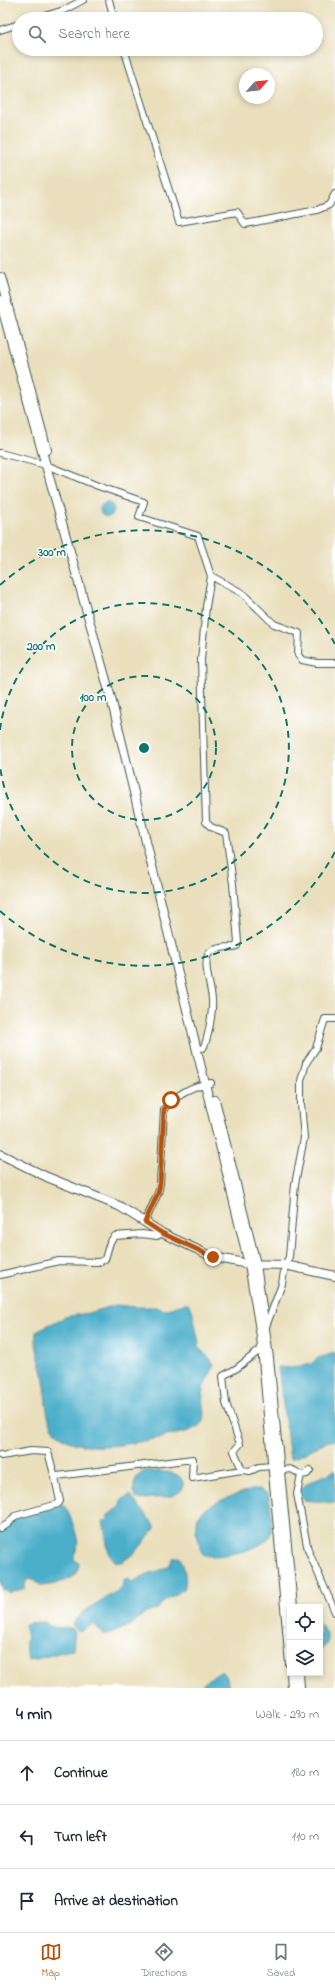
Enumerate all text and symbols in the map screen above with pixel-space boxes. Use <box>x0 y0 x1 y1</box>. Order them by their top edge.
search box <box>12 12 323 56</box>
icon: search <box>26 23 48 45</box>
text: Search here <box>58 23 130 45</box>
north arrow <box>239 68 275 104</box>
text: 300 m <box>37 544 67 562</box>
text: 200 m <box>26 638 56 656</box>
text: 100 m <box>80 689 107 707</box>
centre of rings <box>137 741 151 755</box>
route start <box>162 1091 180 1109</box>
route end <box>204 1248 222 1266</box>
map controls <box>287 1604 323 1676</box>
button: locate <box>287 1604 323 1640</box>
button: layers <box>287 1640 323 1676</box>
text: 4 min <box>16 1702 52 1727</box>
text: Walk · 290 m <box>255 1705 319 1724</box>
icon: ahead <box>16 1762 38 1784</box>
text: Continue <box>54 1762 108 1784</box>
text: 180 m <box>291 1763 319 1782</box>
icon: left <box>16 1826 38 1848</box>
text: Turn left <box>54 1826 107 1848</box>
text: 110 m <box>292 1827 319 1846</box>
icon: arrive <box>16 1890 38 1912</box>
text: Arrive at destination <box>54 1890 178 1912</box>
tab: Map <box>40 1941 62 1981</box>
tab: Directions <box>141 1941 187 1981</box>
tab: Saved <box>267 1941 295 1981</box>

